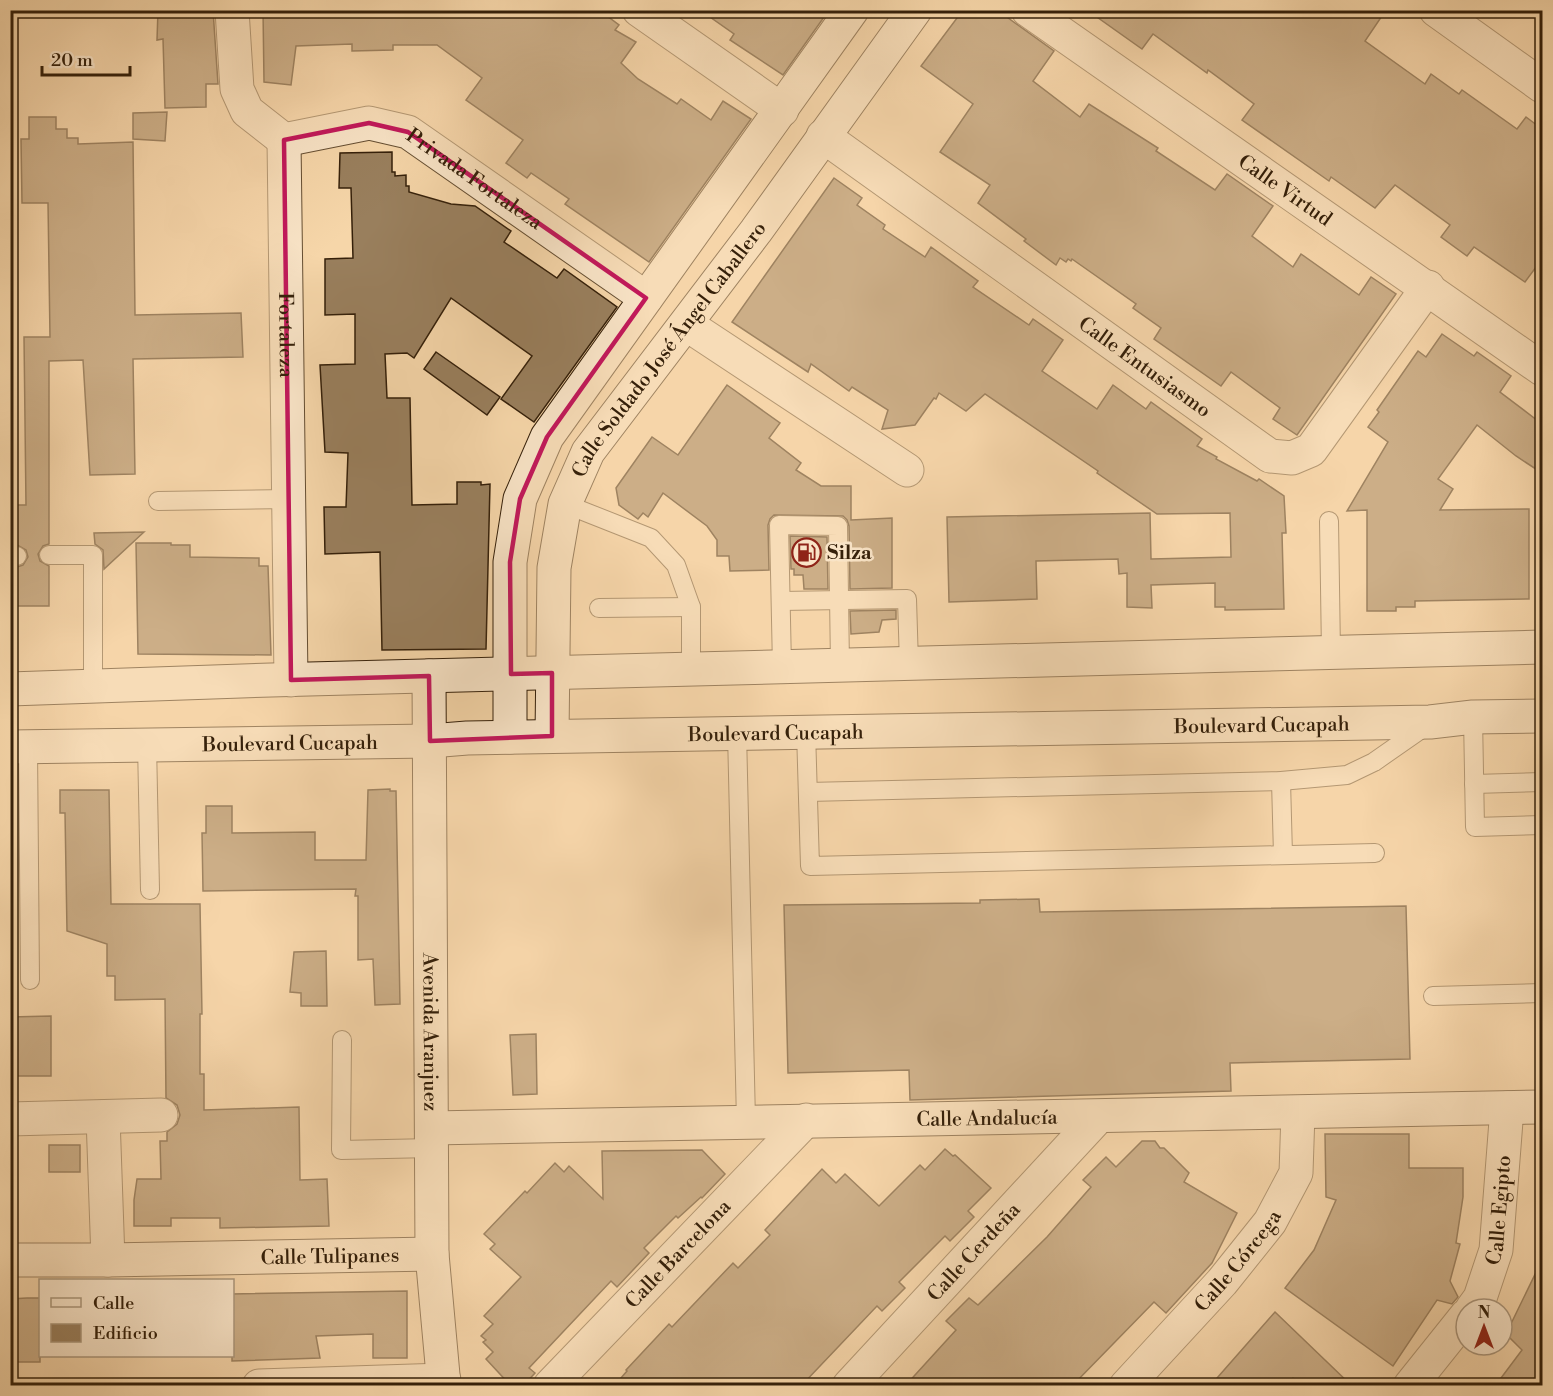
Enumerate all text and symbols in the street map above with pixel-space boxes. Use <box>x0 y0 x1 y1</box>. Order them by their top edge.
scale bar <box>42 39 130 77</box>
text: 20 m <box>51 49 93 72</box>
street label: Privada Fortaleza <box>401 124 547 236</box>
street label: Calle Virtud <box>1233 150 1337 233</box>
street label: Calle Soldado José Ángel Caballero <box>567 217 773 482</box>
street label: Fortaleza <box>272 292 298 379</box>
street label: Calle Entusiasmo <box>1073 312 1215 424</box>
fuel station icon: Silza <box>790 536 822 568</box>
place label: Silza <box>827 541 872 566</box>
street label: Boulevard Cucapah <box>1173 712 1350 740</box>
street label: Boulevard Cucapah <box>687 720 864 748</box>
street label: Boulevard Cucapah <box>201 731 378 758</box>
street label: Avenida Aranjuez <box>416 952 442 1111</box>
street label: Calle Andalucía <box>916 1106 1059 1133</box>
street label: Calle Egipto <box>1481 1154 1517 1269</box>
street label: Calle Barcelona <box>620 1194 738 1314</box>
street label: Calle Cerdeña <box>922 1197 1027 1307</box>
street label: Calle Córcega <box>1190 1206 1288 1318</box>
street label: Calle Tulipanes <box>260 1244 400 1271</box>
legend <box>39 1279 234 1357</box>
text: Calle <box>93 1292 134 1315</box>
north arrow <box>1454 1297 1514 1357</box>
text: N <box>1478 1303 1491 1323</box>
text: Edificio <box>93 1322 158 1345</box>

